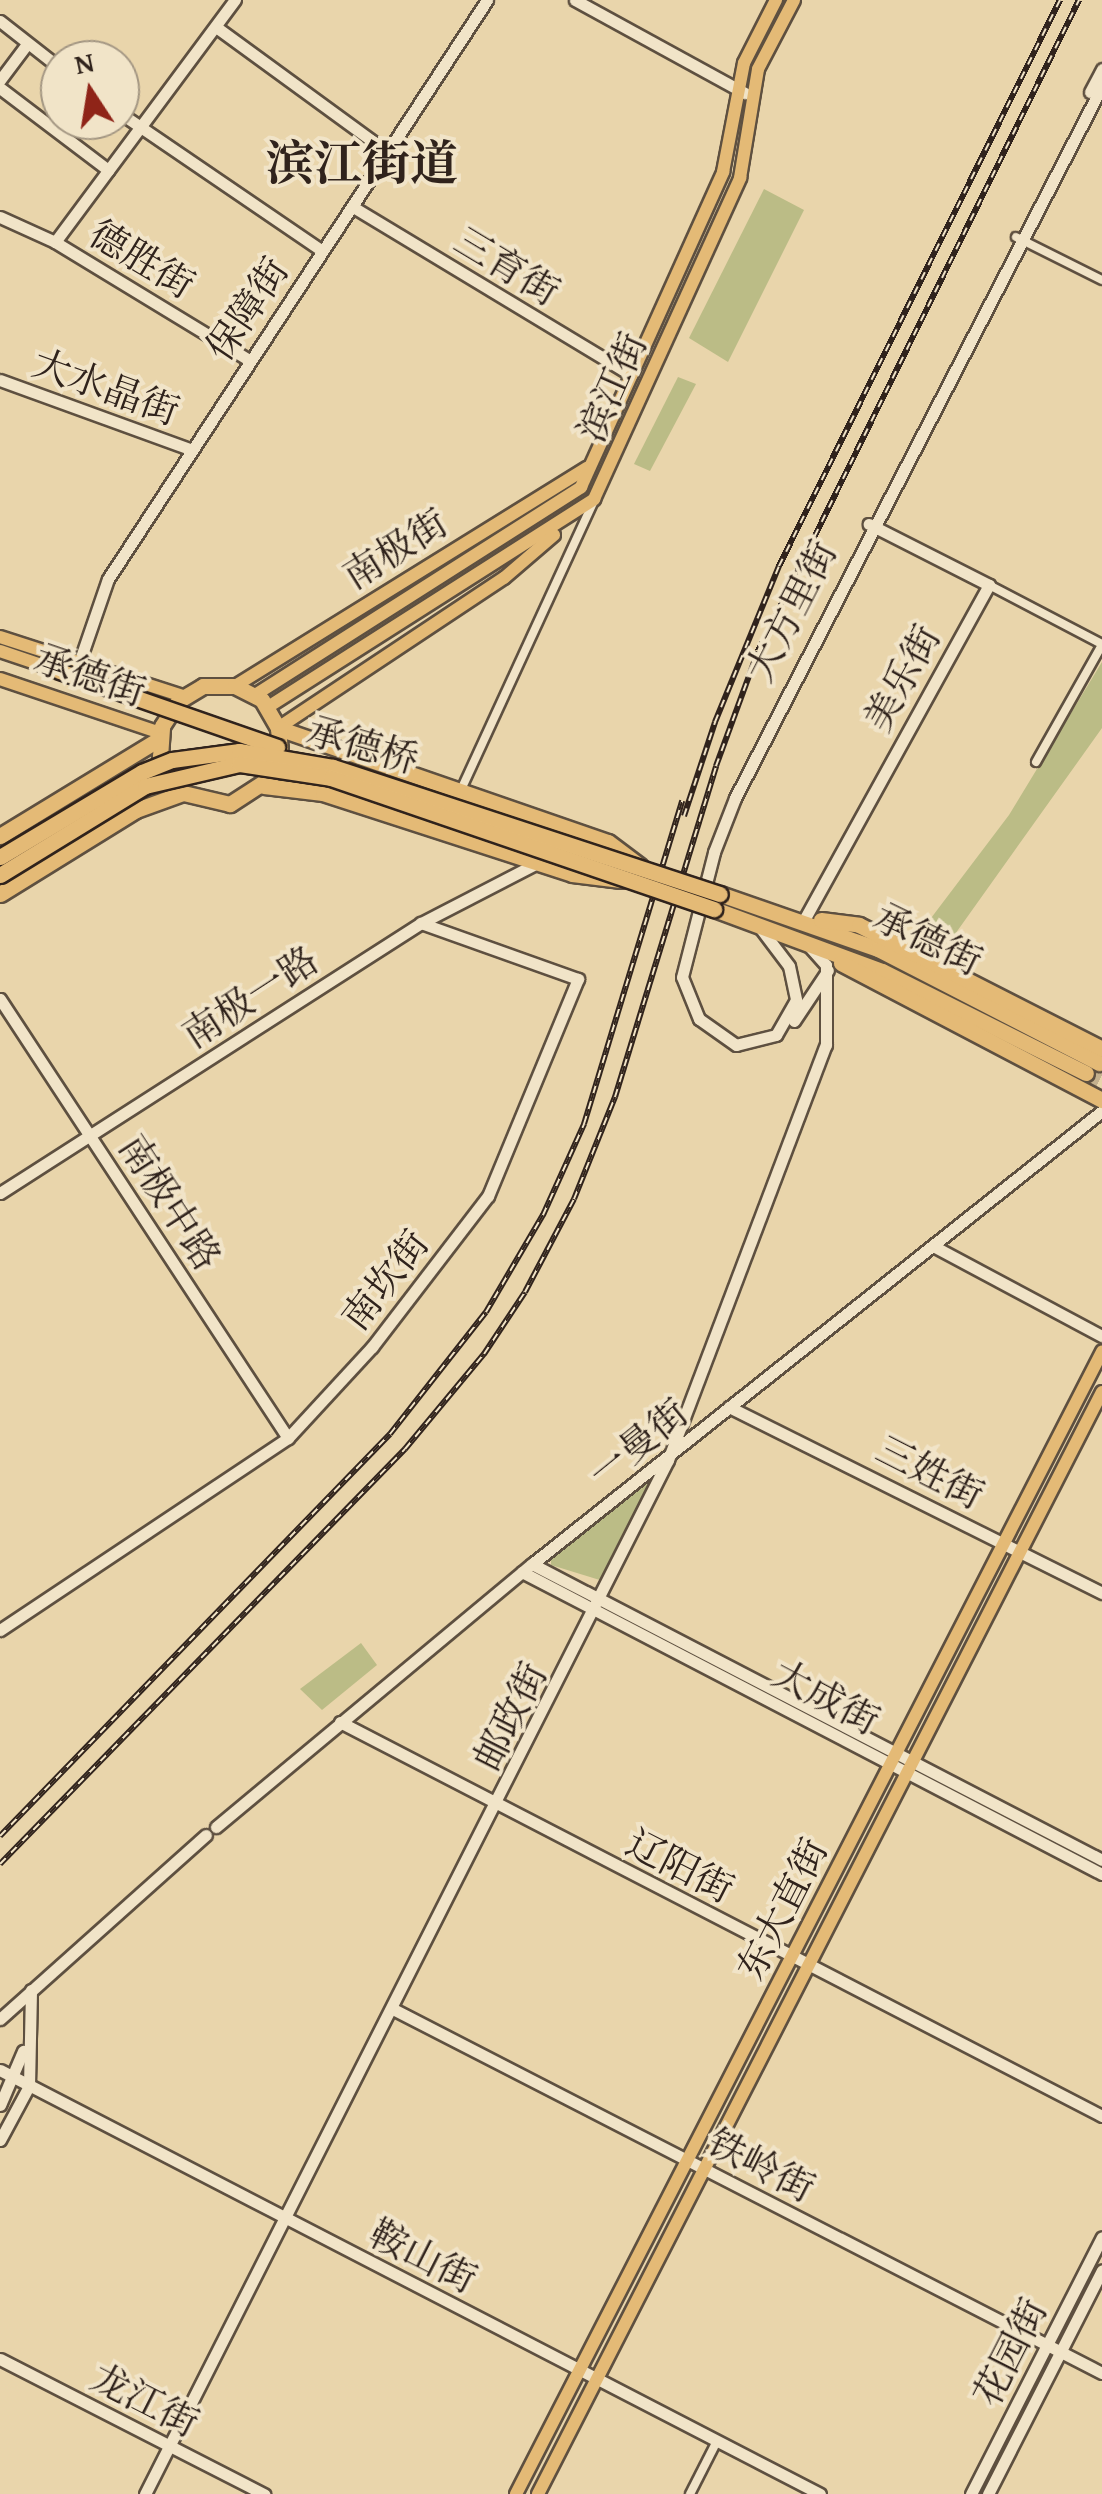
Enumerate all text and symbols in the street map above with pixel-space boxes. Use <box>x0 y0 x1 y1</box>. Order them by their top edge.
north arrow <box>40 40 140 140</box>
text: N <box>71 40 97 84</box>
district label: 滨江街道 <box>266 134 458 192</box>
street label: 德胜街 <box>81 210 203 308</box>
street label: 三育街 <box>446 217 568 315</box>
street label: 保障街 <box>196 249 298 369</box>
street label: 滨江街 <box>568 326 656 448</box>
street label: 大水晶街 <box>27 340 185 434</box>
street label: 南极街 <box>335 499 455 599</box>
street label: 大方里街 <box>736 533 846 689</box>
street label: 美乐街 <box>854 617 950 739</box>
street label: 承德街 <box>29 635 151 715</box>
street label: 承德桥 <box>302 707 424 783</box>
street label: 承德街 <box>867 894 989 984</box>
street label: 南极一路 <box>174 936 326 1058</box>
street label: 南极中路 <box>109 1126 231 1278</box>
street label: 南坎街 <box>332 1221 438 1339</box>
street label: 一曼街 <box>579 1389 697 1497</box>
street label: 三姓街 <box>869 1426 991 1518</box>
street label: 大成街 <box>765 1650 887 1744</box>
street label: 邮政街 <box>464 1655 556 1777</box>
street label: 辽阳街 <box>619 1820 741 1912</box>
street label: 东大直街 <box>727 1831 837 1987</box>
street label: 铁岭街 <box>700 2119 822 2211</box>
street label: 鞍山街 <box>362 2210 484 2302</box>
street label: 花园街 <box>964 2291 1056 2413</box>
street label: 龙江街 <box>84 2354 206 2446</box>

